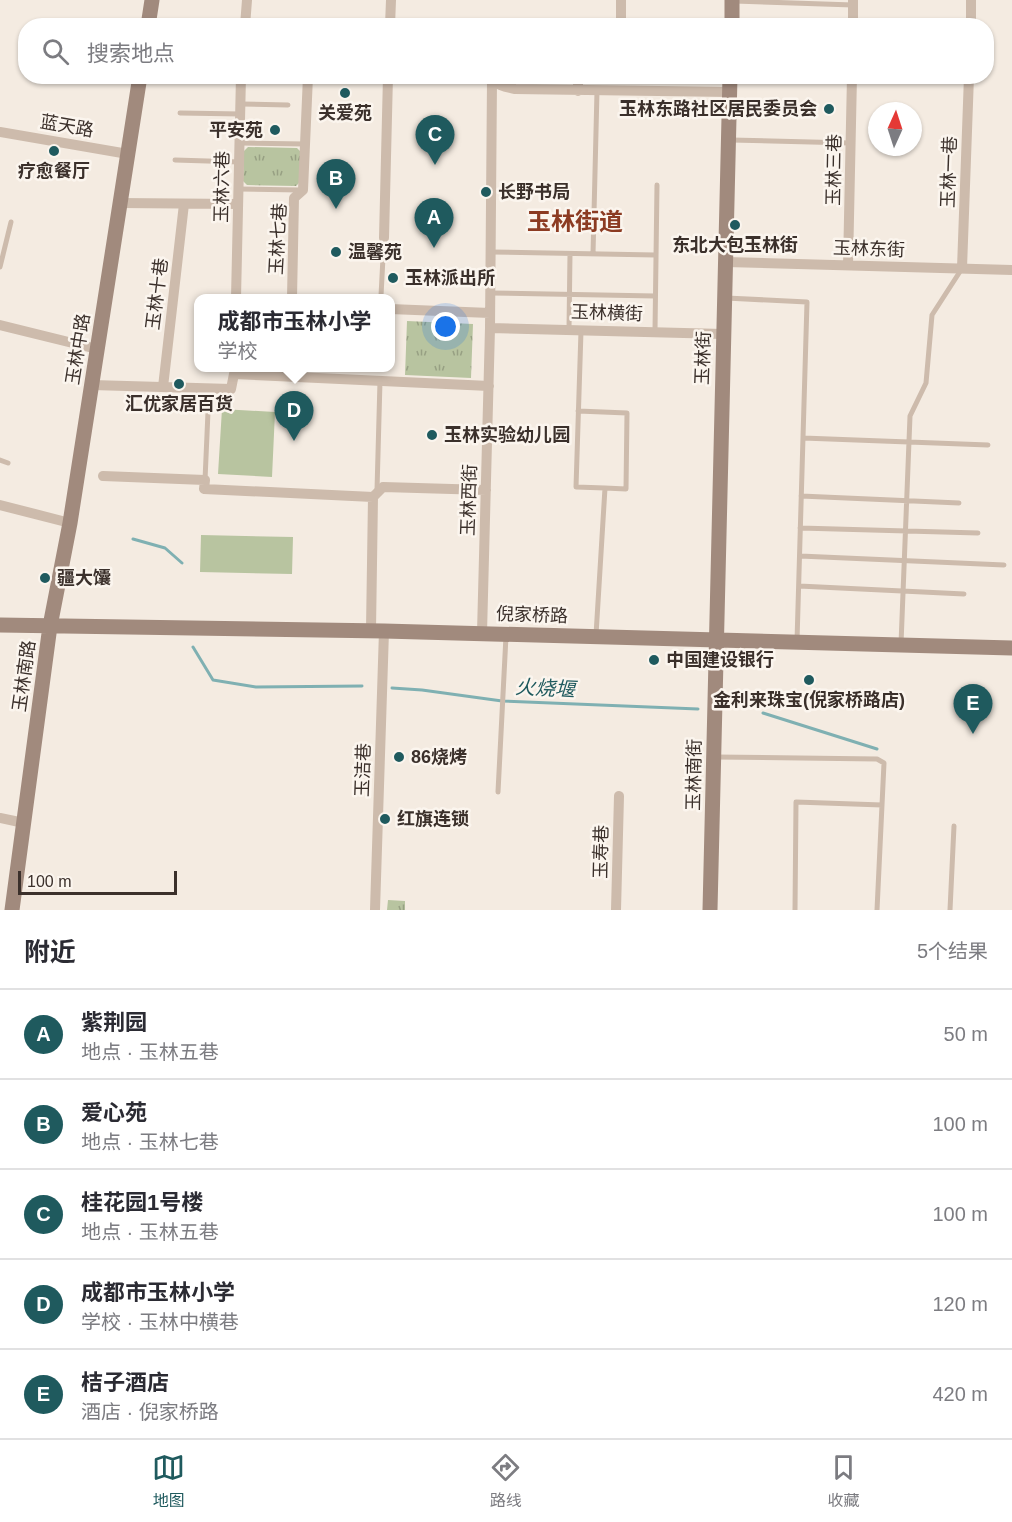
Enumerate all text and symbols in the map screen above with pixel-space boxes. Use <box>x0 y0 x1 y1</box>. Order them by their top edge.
search box <box>18 18 994 84</box>
icon: search <box>39 35 72 68</box>
text: 搜索地点 <box>87 41 175 66</box>
marker: 关爱苑 <box>338 86 352 100</box>
place label: 玉林东路社区居民委员会 <box>619 99 817 119</box>
marker: 玉林东路社区居民委员会 <box>822 102 836 116</box>
north arrow <box>868 102 922 156</box>
place label: 关爱苑 <box>318 103 372 123</box>
street label: 蓝天路 <box>39 111 95 141</box>
pin: C <box>416 116 454 165</box>
place label: 平安苑 <box>209 120 263 140</box>
marker: 平安苑 <box>268 123 282 137</box>
street label: 玉林三巷 <box>823 134 845 206</box>
street label: 玉林一巷 <box>938 136 960 208</box>
marker: 疗愈餐厅 <box>47 144 61 158</box>
street label: 玉林六巷 <box>211 151 233 223</box>
pin: B <box>316 160 356 209</box>
place label: 疗愈餐厅 <box>18 161 90 181</box>
place label: 长野书局 <box>498 182 570 202</box>
marker: 长野书局 <box>479 185 493 199</box>
pin: A <box>414 198 454 248</box>
street label: 玉林七巷 <box>266 203 290 275</box>
district label: 玉林街道 <box>527 208 623 235</box>
marker: 东北大包玉林街 <box>728 218 742 232</box>
place label: 东北大包玉林街 <box>672 235 798 255</box>
street label: 玉林东街 <box>833 238 905 260</box>
place label: 温馨苑 <box>348 242 402 262</box>
marker: 温馨苑 <box>329 245 343 259</box>
street label: 玉林十巷 <box>143 257 171 331</box>
place label: 玉林派出所 <box>405 268 495 288</box>
marker: 玉林派出所 <box>386 271 400 285</box>
popup <box>194 294 395 372</box>
street label: 玉林横街 <box>571 302 643 324</box>
text: 成都市玉林小学 <box>217 309 372 334</box>
street label: 玉林中路 <box>62 312 94 386</box>
your location <box>431 312 460 341</box>
street label: 玉林街 <box>692 331 714 385</box>
text: 学校 <box>217 340 257 362</box>
marker: 汇优家居百货 <box>172 377 186 391</box>
pin: D <box>274 392 314 441</box>
place label: 汇优家居百货 <box>125 394 233 414</box>
place label: 玉林实验幼儿园 <box>444 425 570 445</box>
marker: 玉林实验幼儿园 <box>425 428 439 442</box>
street label: 玉林西街 <box>458 464 480 536</box>
place label: 疆大馕 <box>57 568 111 588</box>
marker: 疆大馕 <box>38 571 52 585</box>
street label: 倪家桥路 <box>496 604 568 626</box>
street label: 玉林南路 <box>9 639 39 713</box>
place label: 中国建设银行 <box>666 649 774 670</box>
marker: 中国建设银行 <box>647 653 661 667</box>
marker: 金利来珠宝(倪家桥路店) <box>802 673 816 687</box>
water label: 火烧堰 <box>514 675 579 701</box>
pin: E <box>954 684 992 734</box>
place label: 金利来珠宝(倪家桥路店) <box>713 689 905 710</box>
street label: 玉林南街 <box>683 739 705 811</box>
street label: 玉洁巷 <box>352 743 374 797</box>
place label: 86烧烤 <box>411 747 467 767</box>
marker: 86烧烤 <box>392 750 406 764</box>
place label: 红旗连锁 <box>397 809 469 829</box>
marker: 红旗连锁 <box>378 812 392 826</box>
street label: 玉寿巷 <box>591 825 611 879</box>
scale bar <box>18 868 177 896</box>
text: 100 m <box>27 873 71 890</box>
text: 附近 <box>24 937 76 967</box>
text: 5个结果 <box>917 940 988 962</box>
text: 紫荆园 <box>81 1010 147 1035</box>
text: A <box>36 1023 51 1045</box>
text: 50 m <box>944 1023 988 1045</box>
text: 地点 · 玉林五巷 <box>81 1041 219 1063</box>
text: 爱心苑 <box>81 1100 147 1125</box>
text: B <box>36 1113 51 1135</box>
text: 100 m <box>932 1113 988 1135</box>
text: 地点 · 玉林七巷 <box>81 1131 219 1153</box>
text: 桂花园1号楼 <box>81 1190 203 1215</box>
text: C <box>36 1203 51 1225</box>
text: 100 m <box>932 1203 988 1225</box>
text: 地点 · 玉林五巷 <box>81 1221 219 1243</box>
text: 成都市玉林小学 <box>81 1280 235 1305</box>
text: D <box>36 1293 51 1315</box>
text: 120 m <box>932 1293 988 1315</box>
text: 学校 · 玉林中横巷 <box>81 1311 239 1333</box>
text: 桔子酒店 <box>81 1370 169 1395</box>
text: E <box>37 1383 50 1405</box>
text: 420 m <box>932 1383 988 1405</box>
text: 酒店 · 倪家桥路 <box>81 1401 219 1423</box>
tab: 地图 <box>152 1451 185 1511</box>
tab: 路线 <box>489 1451 522 1511</box>
tab: 收藏 <box>827 1451 860 1511</box>

